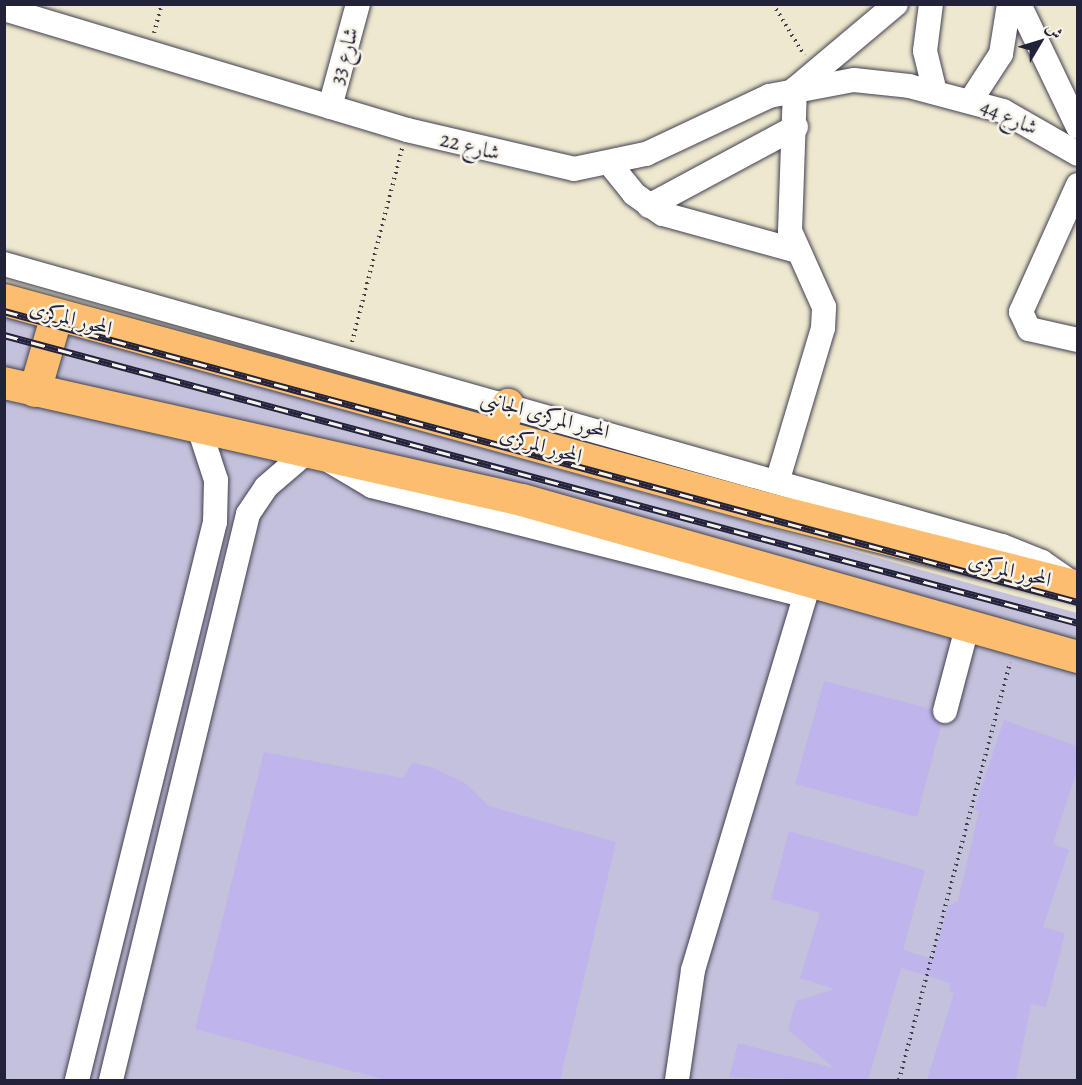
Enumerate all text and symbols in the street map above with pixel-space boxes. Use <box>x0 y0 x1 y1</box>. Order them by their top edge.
north arrow <box>1010 12 1070 72</box>
text: ش <box>1041 18 1068 44</box>
street label: شارع 33 <box>324 25 364 87</box>
street label: شارع 44 <box>977 94 1041 140</box>
street label: شارع 22 <box>438 126 502 166</box>
street label: المحور المركزى <box>27 295 115 341</box>
street label: المحور المركزى الجانبى <box>478 386 612 444</box>
street label: المحور المركزى <box>497 421 585 469</box>
street label: المحور المركزى <box>966 548 1054 592</box>

